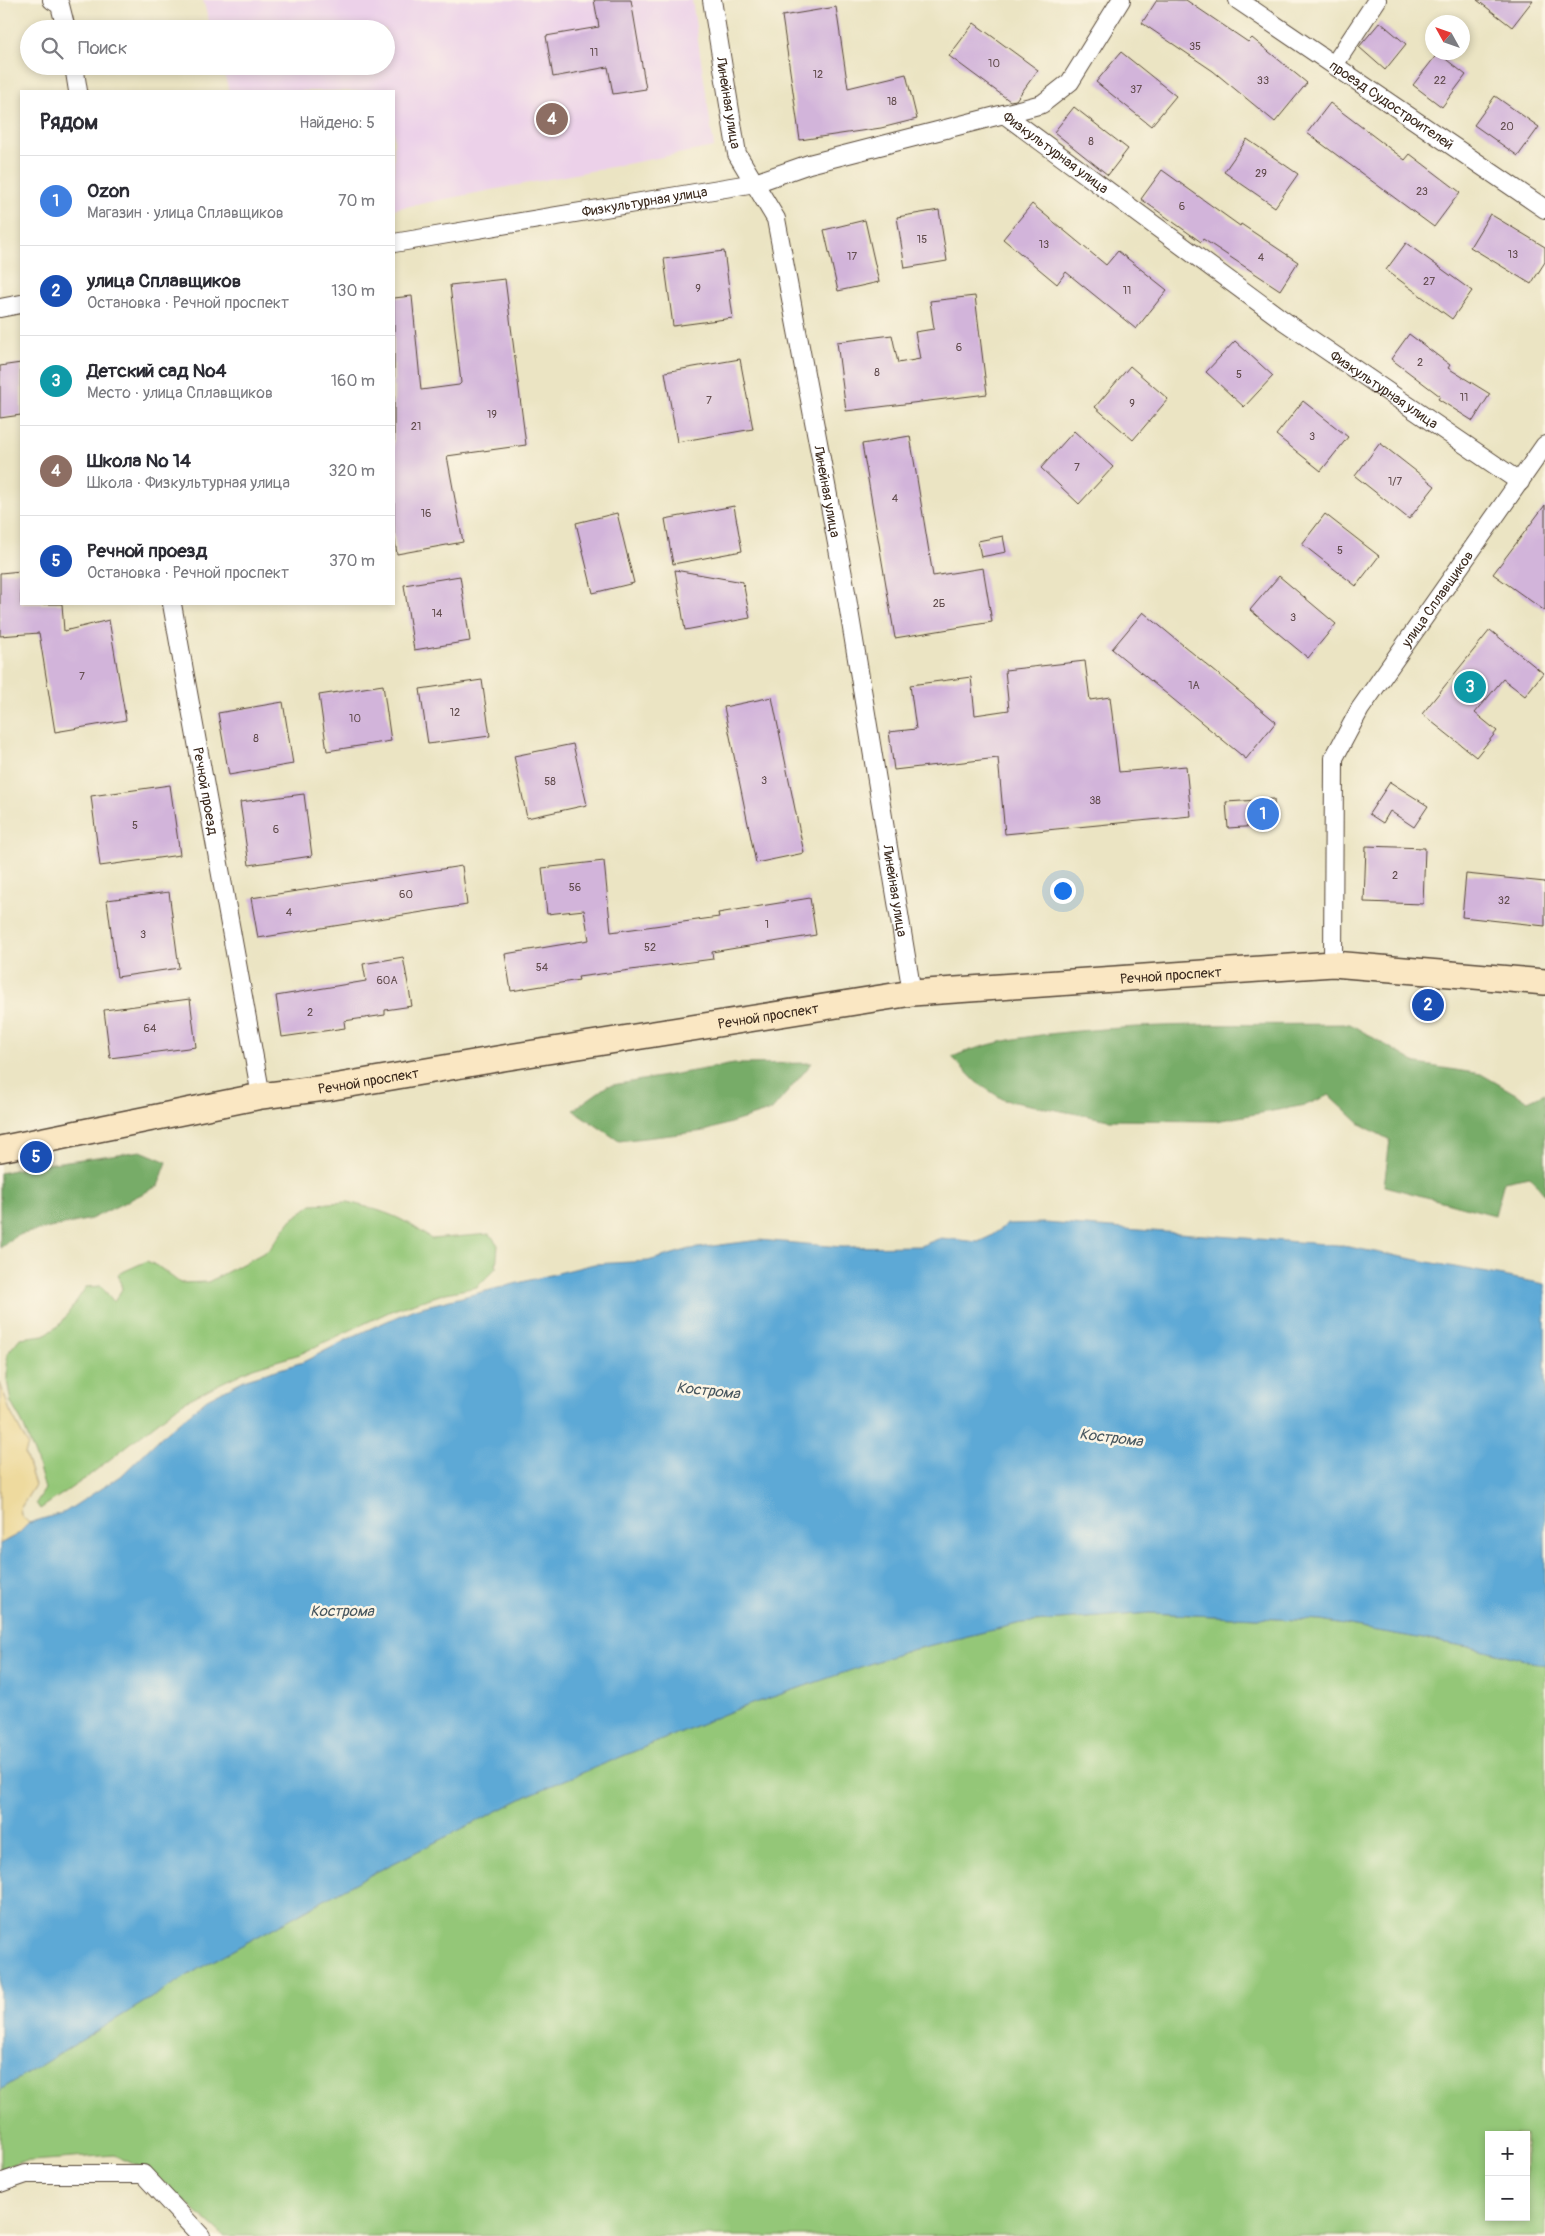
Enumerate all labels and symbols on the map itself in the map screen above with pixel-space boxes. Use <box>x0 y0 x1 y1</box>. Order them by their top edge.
north arrow <box>1425 15 1470 60</box>
house number: 35 <box>1189 40 1201 53</box>
house number: 11 <box>590 46 598 59</box>
street label: Линейная улица <box>713 54 745 150</box>
house number: 10 <box>988 57 1000 70</box>
street label: проезд Судостроителей <box>1327 57 1457 153</box>
house number: 12 <box>813 68 823 81</box>
house number: 33 <box>1257 74 1269 87</box>
house number: 22 <box>1434 74 1446 87</box>
house number: 37 <box>1130 83 1142 96</box>
house number: 18 <box>887 95 897 108</box>
pin: 4 <box>536 100 568 138</box>
street label: Физкультурная улица <box>1000 108 1112 197</box>
house number: 20 <box>1500 120 1514 133</box>
house number: 8 <box>1088 135 1094 148</box>
house number: 29 <box>1255 167 1267 180</box>
street label: Физкультурная улица <box>580 183 709 220</box>
house number: 23 <box>1416 185 1428 198</box>
house number: 6 <box>1179 200 1185 213</box>
house number: 15 <box>917 233 927 246</box>
house number: 13 <box>1039 238 1049 251</box>
house number: 13 <box>1508 248 1518 261</box>
house number: 17 <box>847 250 857 263</box>
house number: 4 <box>1258 251 1265 264</box>
house number: 27 <box>1423 275 1435 288</box>
house number: 9 <box>695 282 701 295</box>
house number: 11 <box>1123 284 1131 297</box>
house number: 6 <box>956 341 962 354</box>
street label: Физкультурная улица <box>1327 347 1441 432</box>
house number: 2 <box>1417 356 1423 369</box>
house number: 8 <box>874 366 880 379</box>
house number: 5 <box>1236 368 1242 381</box>
house number: 11 <box>1460 391 1468 404</box>
house number: 7 <box>706 394 712 407</box>
house number: 9 <box>1129 397 1135 410</box>
house number: 19 <box>487 408 497 421</box>
house number: 21 <box>411 420 421 433</box>
house number: 3 <box>1309 430 1315 443</box>
street label: Линейная улица <box>810 443 844 539</box>
house number: 7 <box>1074 461 1080 474</box>
house number: 1/7 <box>1388 475 1402 488</box>
house number: 4 <box>892 492 899 505</box>
house number: 16 <box>421 507 431 520</box>
house number: 5 <box>1337 544 1343 557</box>
street label: улица Сплавщиков <box>1397 547 1477 651</box>
house number: 2Б <box>933 597 945 610</box>
house number: 14 <box>432 607 443 620</box>
house number: 3 <box>1290 611 1296 624</box>
pin: 3 <box>1454 668 1486 706</box>
house number: 7 <box>79 670 85 683</box>
house number: 1А <box>1188 679 1200 692</box>
house number: 12 <box>450 706 460 719</box>
house number: 10 <box>349 712 361 725</box>
house number: 8 <box>253 732 259 745</box>
street label: Речной проезд <box>190 746 222 837</box>
house number: 3 <box>761 774 767 787</box>
house number: 58 <box>544 775 556 788</box>
house number: 38 <box>1089 794 1101 807</box>
pin: 1 <box>1247 795 1279 833</box>
house number: 5 <box>132 819 138 832</box>
house number: 6 <box>273 823 279 836</box>
street label: Линейная улица <box>879 842 911 938</box>
house number: 2 <box>1392 869 1398 882</box>
your location <box>1050 878 1076 904</box>
house number: 56 <box>569 881 581 894</box>
house number: 60 <box>399 888 413 901</box>
house number: 32 <box>1498 894 1510 907</box>
house number: 4 <box>286 906 293 919</box>
house number: 1 <box>765 918 769 931</box>
house number: 3 <box>140 928 146 941</box>
house number: 52 <box>644 941 656 954</box>
house number: 54 <box>536 961 549 974</box>
street label: Речной проспект <box>1119 963 1222 987</box>
house number: 60А <box>376 974 398 987</box>
pin: 2 <box>1412 986 1444 1024</box>
street label: Речной проспект <box>717 999 820 1032</box>
house number: 2 <box>307 1006 313 1019</box>
house number: 64 <box>144 1022 157 1035</box>
street label: Речной проспект <box>317 1064 420 1097</box>
pin: 5 <box>20 1138 52 1176</box>
water label: Кострома <box>675 1378 742 1404</box>
water label: Кострома <box>1078 1425 1145 1451</box>
water label: Кострома <box>310 1602 375 1621</box>

